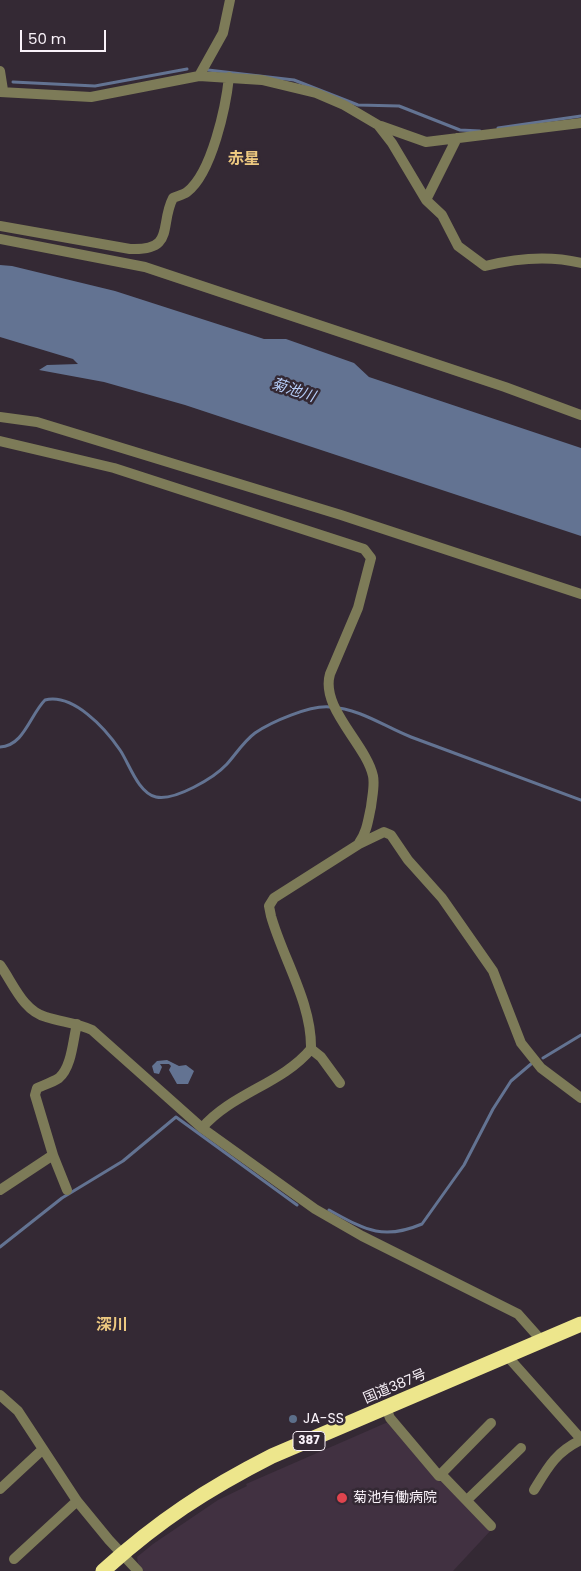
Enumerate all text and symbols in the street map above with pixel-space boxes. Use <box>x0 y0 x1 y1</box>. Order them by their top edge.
scale bar <box>22 20 109 52</box>
text: 50 m <box>28 28 66 49</box>
district label: 赤星 <box>228 150 260 170</box>
water label: 菊池川 <box>269 375 317 407</box>
district label: 深川 <box>96 1316 128 1336</box>
street label: 国道387号 <box>361 1366 429 1408</box>
place label: JA-SS <box>303 1411 344 1427</box>
marker: JA-SS <box>287 1413 299 1425</box>
road number: 387 <box>293 1432 325 1450</box>
place label: 菊池有働病院 <box>353 1490 437 1506</box>
marker: 菊池有働病院 <box>335 1491 349 1505</box>

